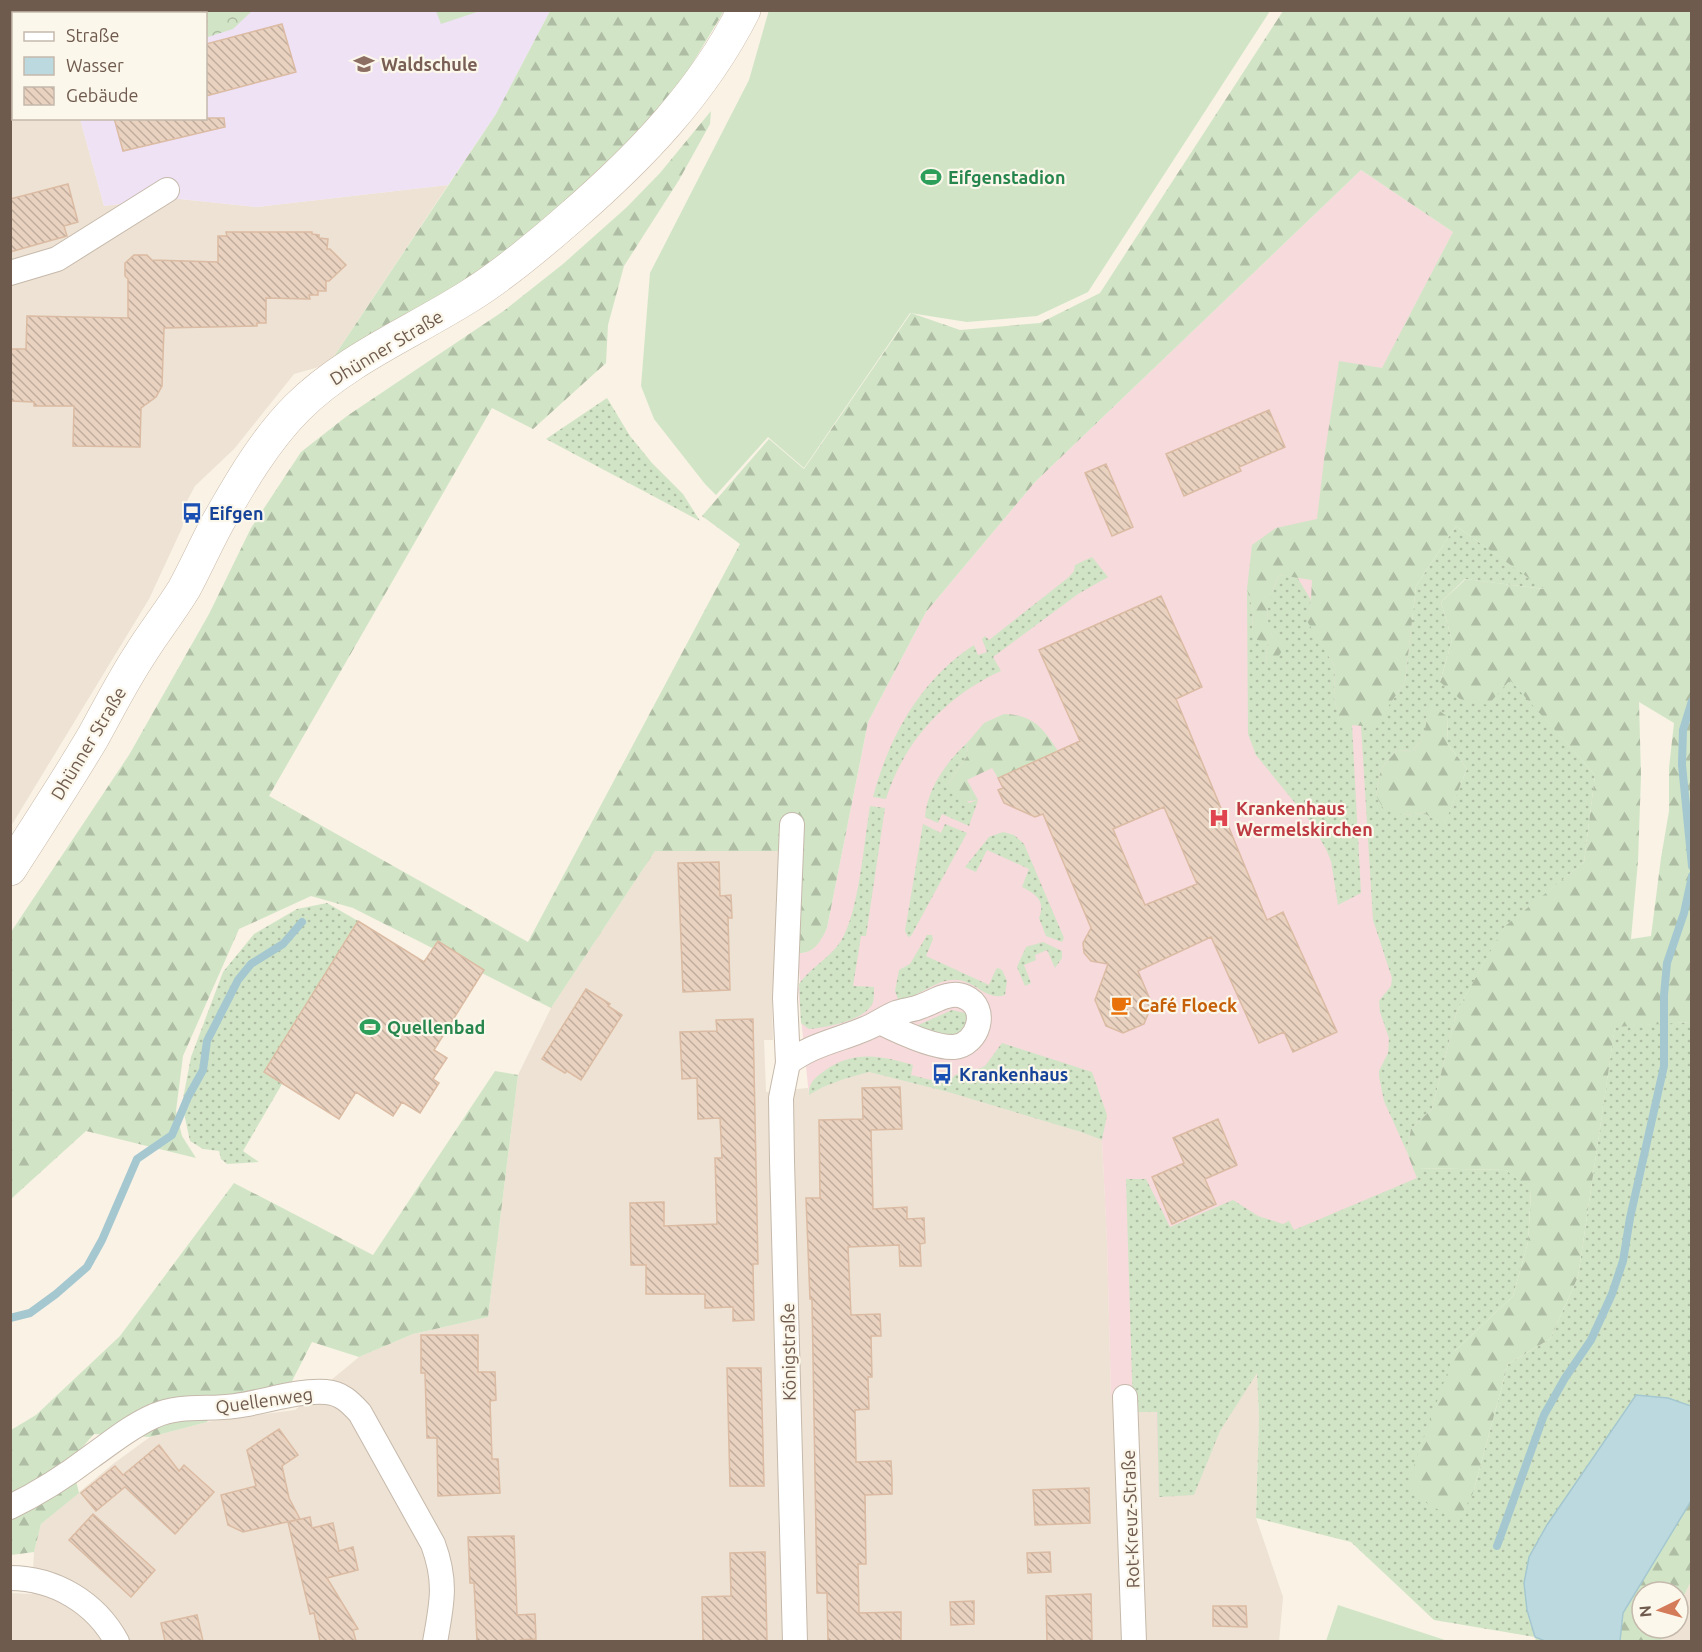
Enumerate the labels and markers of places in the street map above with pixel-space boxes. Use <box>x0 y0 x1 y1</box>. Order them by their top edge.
school or university icon: Waldschule <box>352 52 376 76</box>
place label: Waldschule <box>381 54 478 74</box>
sports icon: Eifgenstadion <box>919 165 943 189</box>
place label: Eifgenstadion <box>948 167 1065 187</box>
bus stop icon: Eifgen <box>180 501 204 525</box>
place label: Eifgen <box>209 503 264 523</box>
place label: Krankenhaus Wermelskirchen <box>1236 798 1373 839</box>
hospital icon: Krankenhaus Wermelskirchen <box>1207 806 1231 830</box>
cafe icon: Café Floeck <box>1109 993 1133 1017</box>
place label: Café Floeck <box>1138 995 1237 1015</box>
sports icon: Quellenbad <box>358 1015 382 1039</box>
place label: Quellenbad <box>387 1017 485 1037</box>
bus stop icon: Krankenhaus <box>930 1062 954 1086</box>
place label: Krankenhaus <box>959 1064 1068 1084</box>

